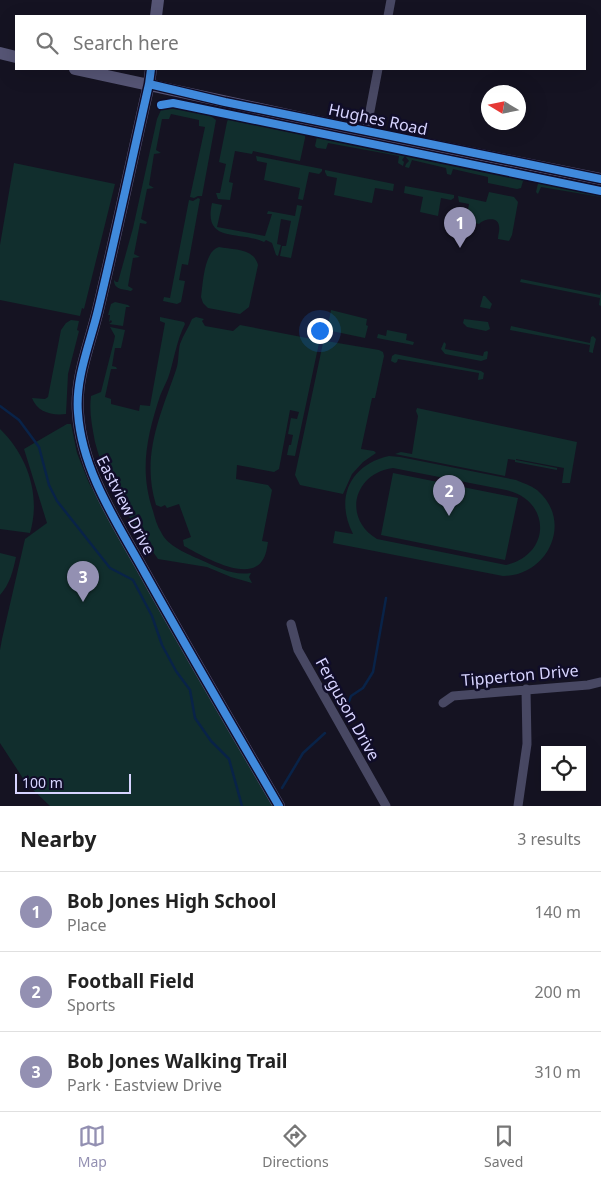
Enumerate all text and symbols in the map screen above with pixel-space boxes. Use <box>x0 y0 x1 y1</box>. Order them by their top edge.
search box <box>15 15 586 70</box>
icon: search <box>33 29 61 57</box>
text: Search here <box>73 30 179 56</box>
north arrow <box>481 85 526 130</box>
street label: Hughes Road <box>326 98 430 140</box>
pin: 1 <box>444 207 476 248</box>
your location <box>307 318 333 344</box>
street label: Eastview Drive <box>92 452 160 558</box>
pin: 2 <box>433 475 465 516</box>
pin: 3 <box>67 561 99 602</box>
street label: Ferguson Drive <box>311 654 385 764</box>
street label: Tipperton Drive <box>461 659 579 691</box>
map controls <box>541 746 586 791</box>
button: locate <box>541 746 586 791</box>
scale bar <box>15 771 131 794</box>
text: 100 m <box>22 773 63 792</box>
text: Nearby <box>20 825 96 853</box>
text: 3 results <box>517 828 581 850</box>
text: Bob Jones High School <box>67 888 276 914</box>
text: 1 <box>31 901 41 923</box>
text: 140 m <box>534 901 581 923</box>
text: Place <box>67 914 107 936</box>
text: Football Field <box>67 968 194 994</box>
text: 2 <box>31 981 41 1003</box>
text: 200 m <box>534 981 581 1003</box>
text: Sports <box>67 994 115 1016</box>
text: Bob Jones Walking Trail <box>67 1048 287 1074</box>
text: 3 <box>31 1061 41 1083</box>
text: 310 m <box>534 1061 581 1083</box>
text: Park · Eastview Drive <box>67 1074 222 1096</box>
tab: Map <box>78 1122 107 1171</box>
tab: Directions <box>262 1122 329 1171</box>
tab: Saved <box>484 1122 523 1171</box>

